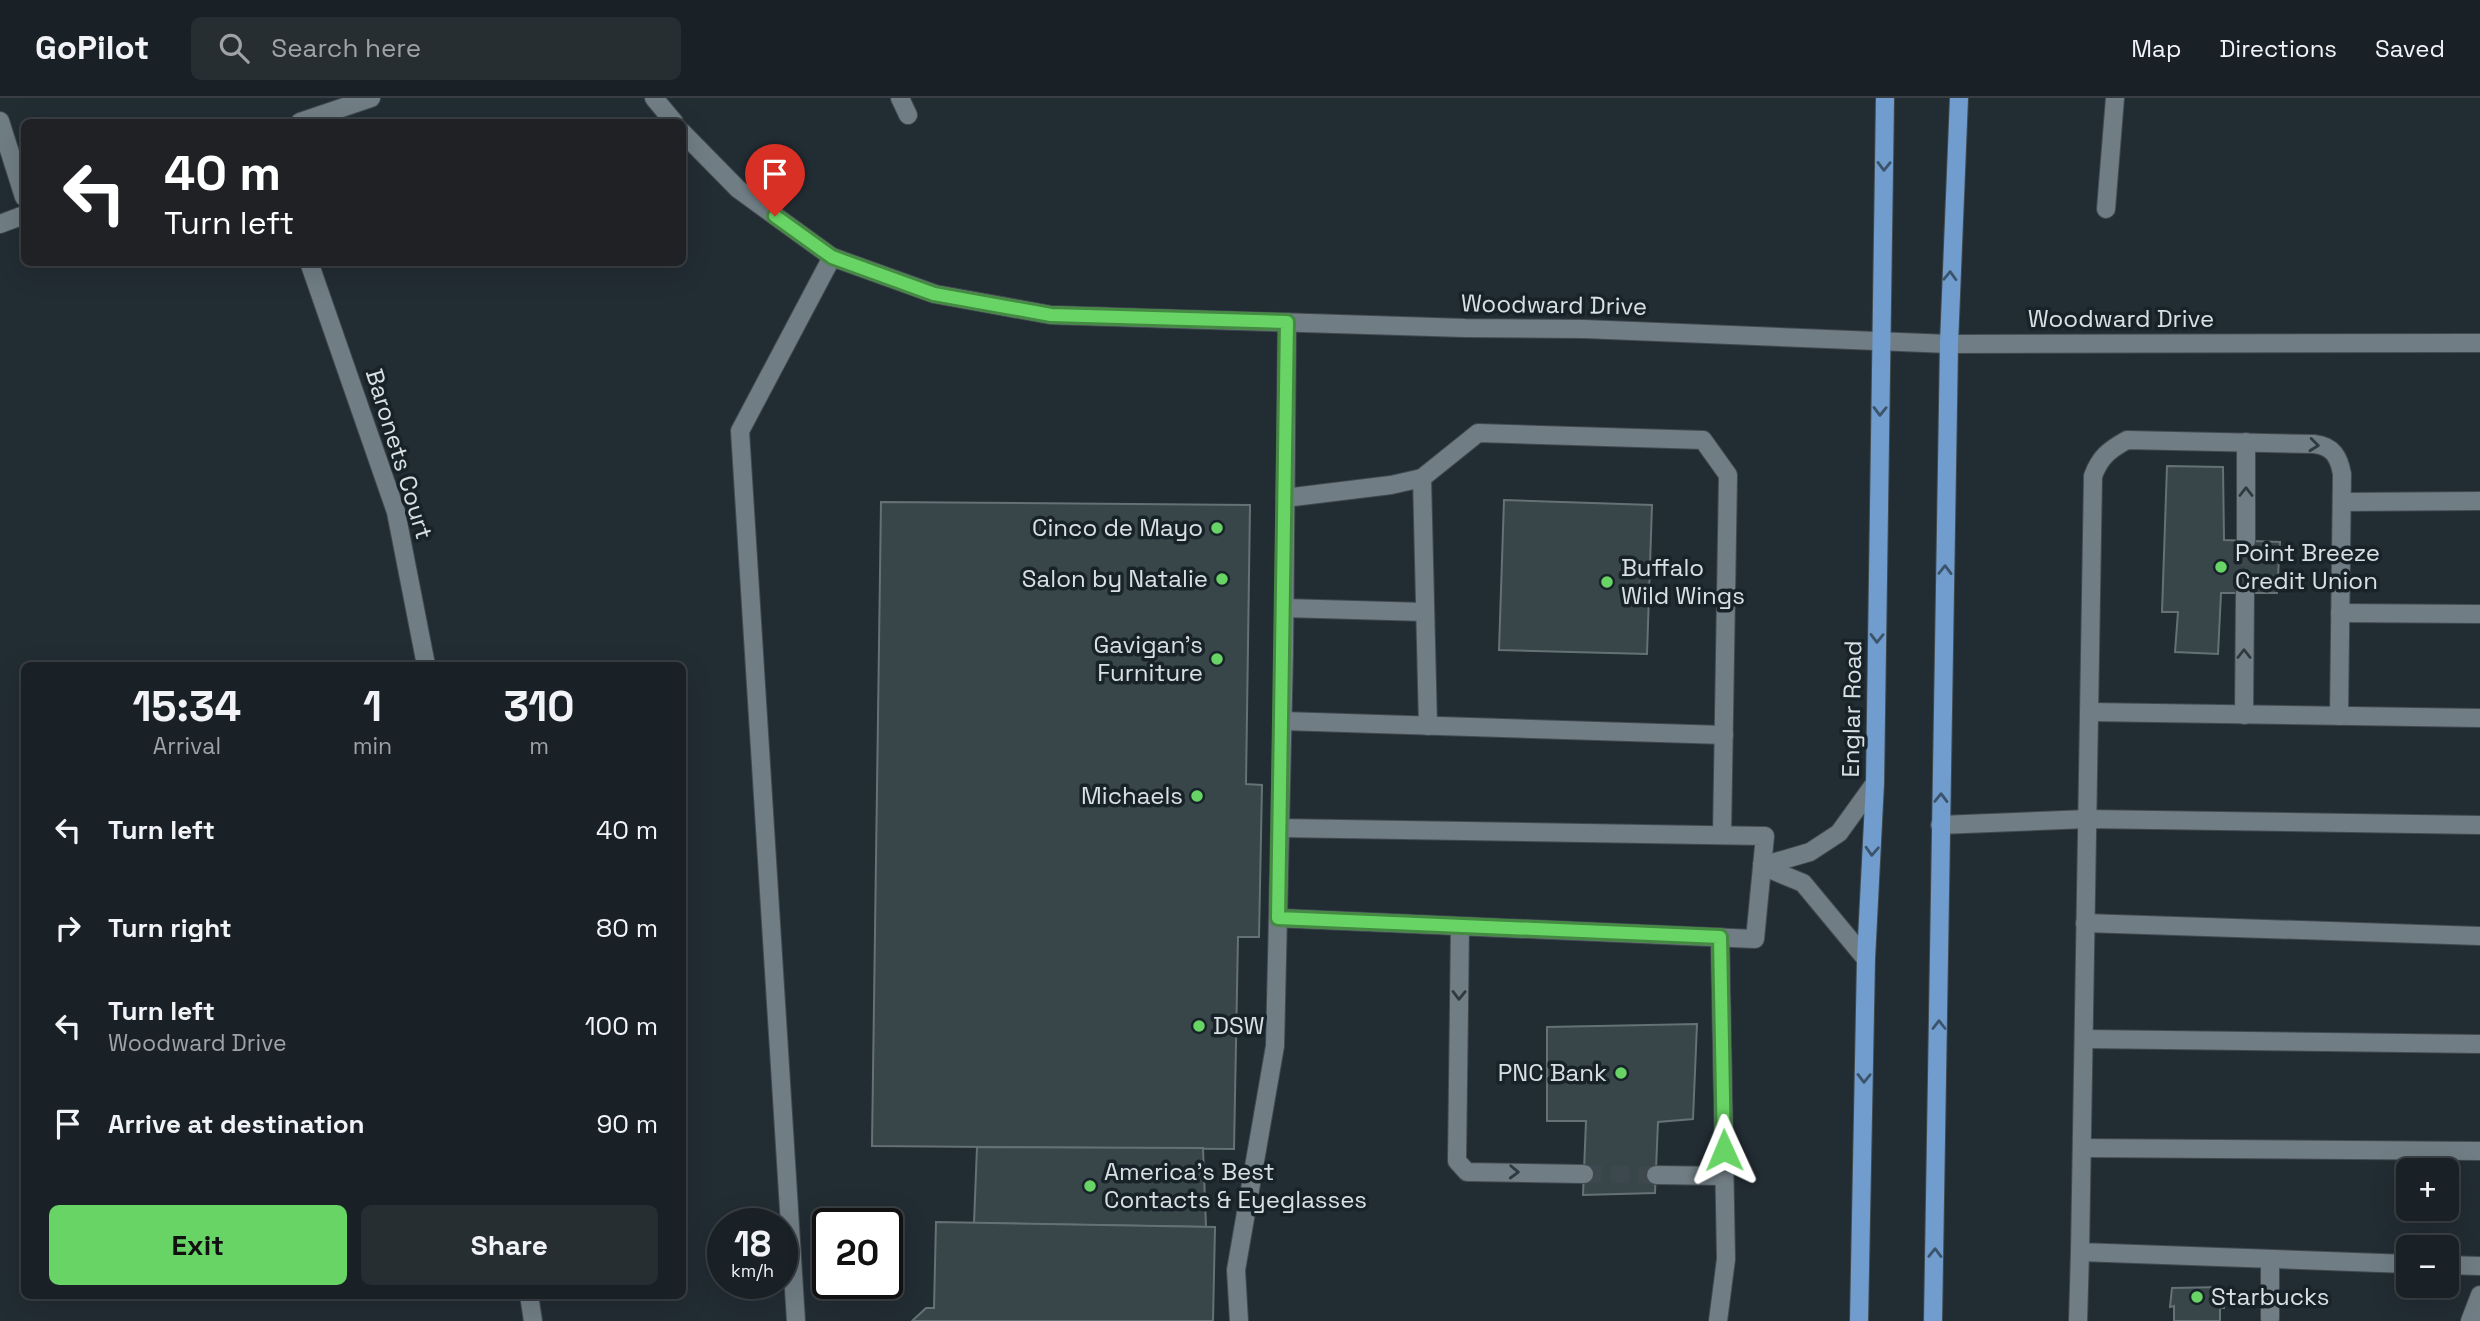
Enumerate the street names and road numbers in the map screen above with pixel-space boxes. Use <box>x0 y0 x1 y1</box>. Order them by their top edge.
street label: Woodward Drive <box>1461 287 1647 322</box>
street label: Woodward Drive <box>2028 303 2214 334</box>
street label: Baronets Court <box>359 365 440 543</box>
street label: Englar Road <box>1835 640 1868 778</box>

